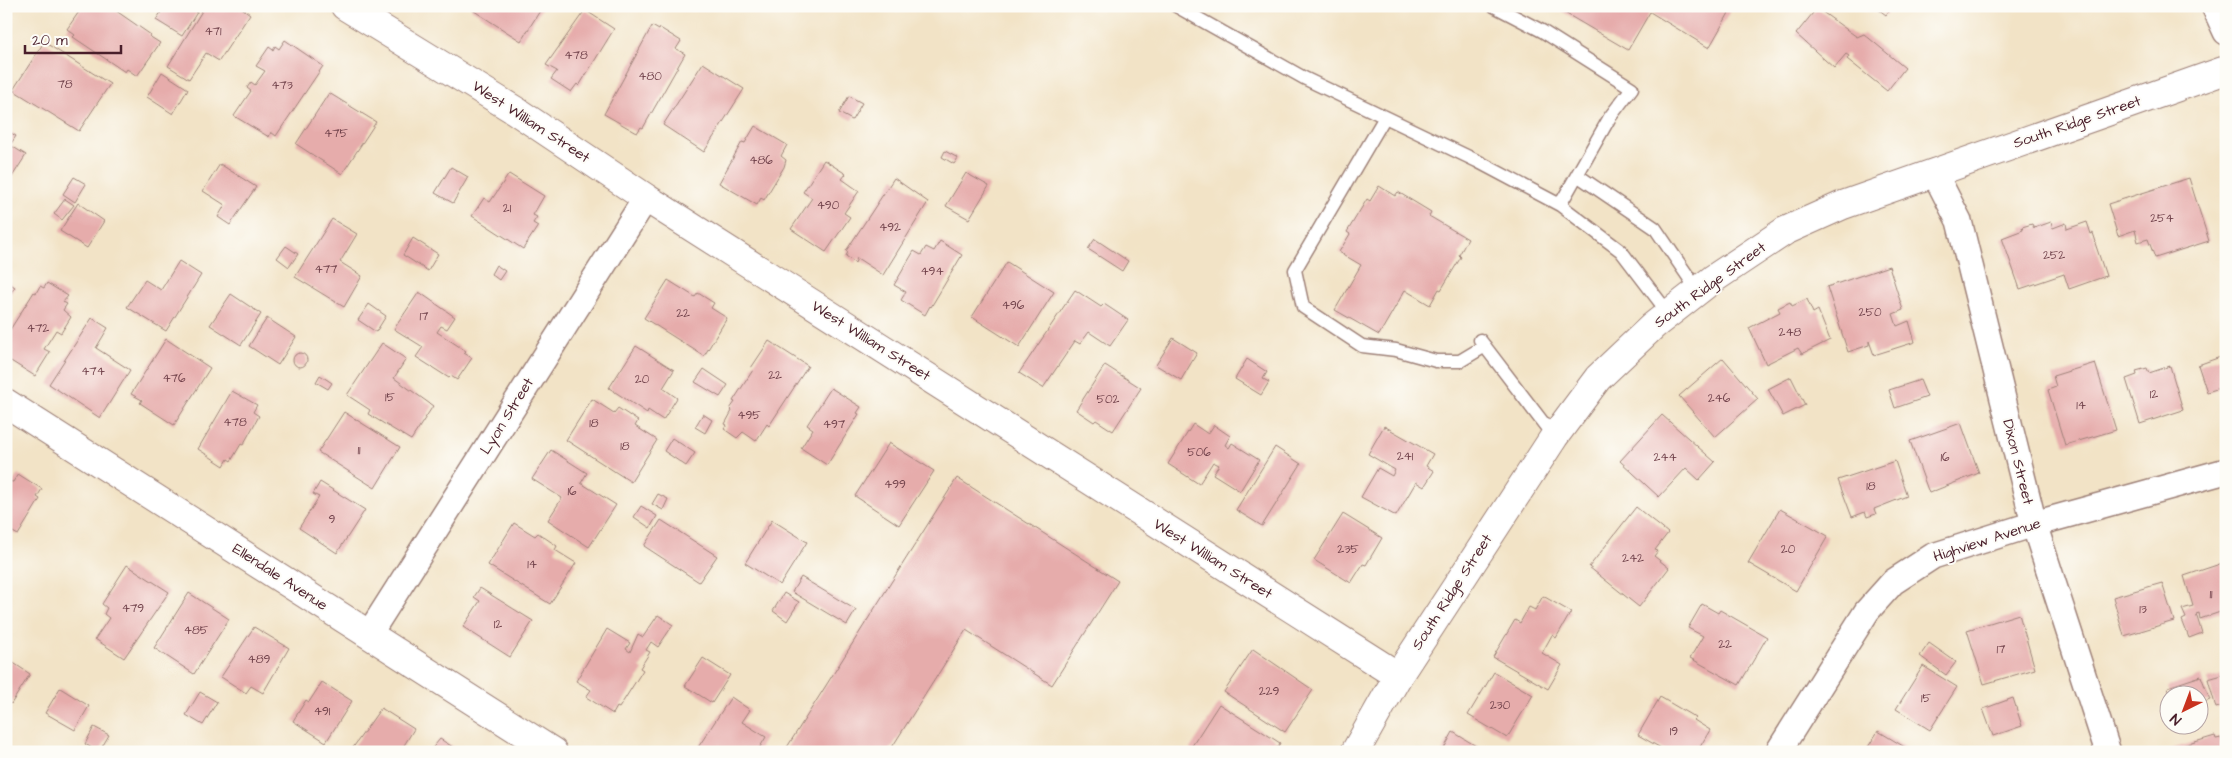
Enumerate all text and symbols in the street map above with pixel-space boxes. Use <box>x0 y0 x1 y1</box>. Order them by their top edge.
scale bar <box>25 22 121 54</box>
house number: 471 <box>204 23 222 40</box>
text: 20 m <box>32 30 68 51</box>
house number: 478 <box>564 47 588 64</box>
house number: 480 <box>638 68 662 85</box>
house number: 78 <box>57 76 73 93</box>
street label: West William Street <box>468 76 594 168</box>
house number: 473 <box>271 77 293 94</box>
street label: South Ridge Street <box>2010 90 2144 155</box>
house number: 475 <box>324 125 349 142</box>
house number: 486 <box>749 152 773 169</box>
house number: 490 <box>817 197 840 214</box>
house number: 21 <box>503 200 512 217</box>
house number: 254 <box>2150 210 2174 227</box>
house number: 492 <box>879 219 901 236</box>
street label: South Ridge Street <box>1650 237 1771 334</box>
house number: 252 <box>2043 247 2065 264</box>
house number: 477 <box>315 261 338 278</box>
house number: 494 <box>920 263 944 280</box>
street label: West William Street <box>807 296 935 386</box>
house number: 496 <box>1002 297 1025 314</box>
house number: 250 <box>1859 304 1882 321</box>
house number: 22 <box>676 305 690 322</box>
house number: 17 <box>420 308 429 325</box>
house number: 472 <box>27 320 49 337</box>
house number: 248 <box>1779 324 1802 341</box>
house number: 474 <box>81 363 105 380</box>
house number: 22 <box>768 367 782 384</box>
house number: 476 <box>162 370 186 387</box>
house number: 20 <box>635 371 650 388</box>
street label: Lyon Street <box>475 374 540 459</box>
house number: 12 <box>2150 386 2158 403</box>
house number: 15 <box>385 389 396 406</box>
house number: 246 <box>1708 390 1731 407</box>
house number: 502 <box>1097 391 1120 408</box>
house number: 14 <box>2076 397 2086 414</box>
house number: 495 <box>737 407 761 424</box>
house number: 478 <box>223 414 247 431</box>
house number: 18 <box>589 415 599 432</box>
house number: 497 <box>823 416 846 433</box>
street label: Dixon Street <box>1997 417 2039 507</box>
house number: 18 <box>620 438 630 455</box>
house number: 11 <box>357 442 361 459</box>
house number: 506 <box>1187 444 1211 461</box>
house number: 241 <box>1397 448 1414 465</box>
house number: 244 <box>1653 449 1677 466</box>
house number: 16 <box>1940 449 1950 466</box>
house number: 499 <box>884 476 906 493</box>
house number: 18 <box>1866 478 1876 495</box>
house number: 16 <box>567 483 577 500</box>
house number: 9 <box>329 511 336 528</box>
street label: Highview Avenue <box>1931 513 2044 568</box>
street label: West William Street <box>1149 514 1277 604</box>
street label: South Ridge Street <box>1407 530 1498 654</box>
street label: Ellendale Avenue <box>228 538 332 616</box>
house number: 235 <box>1337 541 1359 558</box>
house number: 20 <box>1781 541 1796 558</box>
house number: 242 <box>1622 550 1644 567</box>
house number: 14 <box>527 556 537 573</box>
house number: 11 <box>2209 586 2213 603</box>
house number: 479 <box>122 600 144 617</box>
house number: 13 <box>2139 601 2147 618</box>
house number: 12 <box>494 616 502 633</box>
house number: 485 <box>184 622 209 639</box>
house number: 22 <box>1718 636 1732 653</box>
house number: 17 <box>1997 641 2006 658</box>
house number: 489 <box>248 651 271 668</box>
house number: 229 <box>1259 683 1279 700</box>
north arrow <box>2160 686 2210 736</box>
house number: 15 <box>1921 690 1932 707</box>
house number: 230 <box>1490 697 1511 714</box>
house number: 491 <box>314 703 331 720</box>
text: N <box>2166 708 2186 729</box>
house number: 19 <box>1670 723 1678 740</box>

